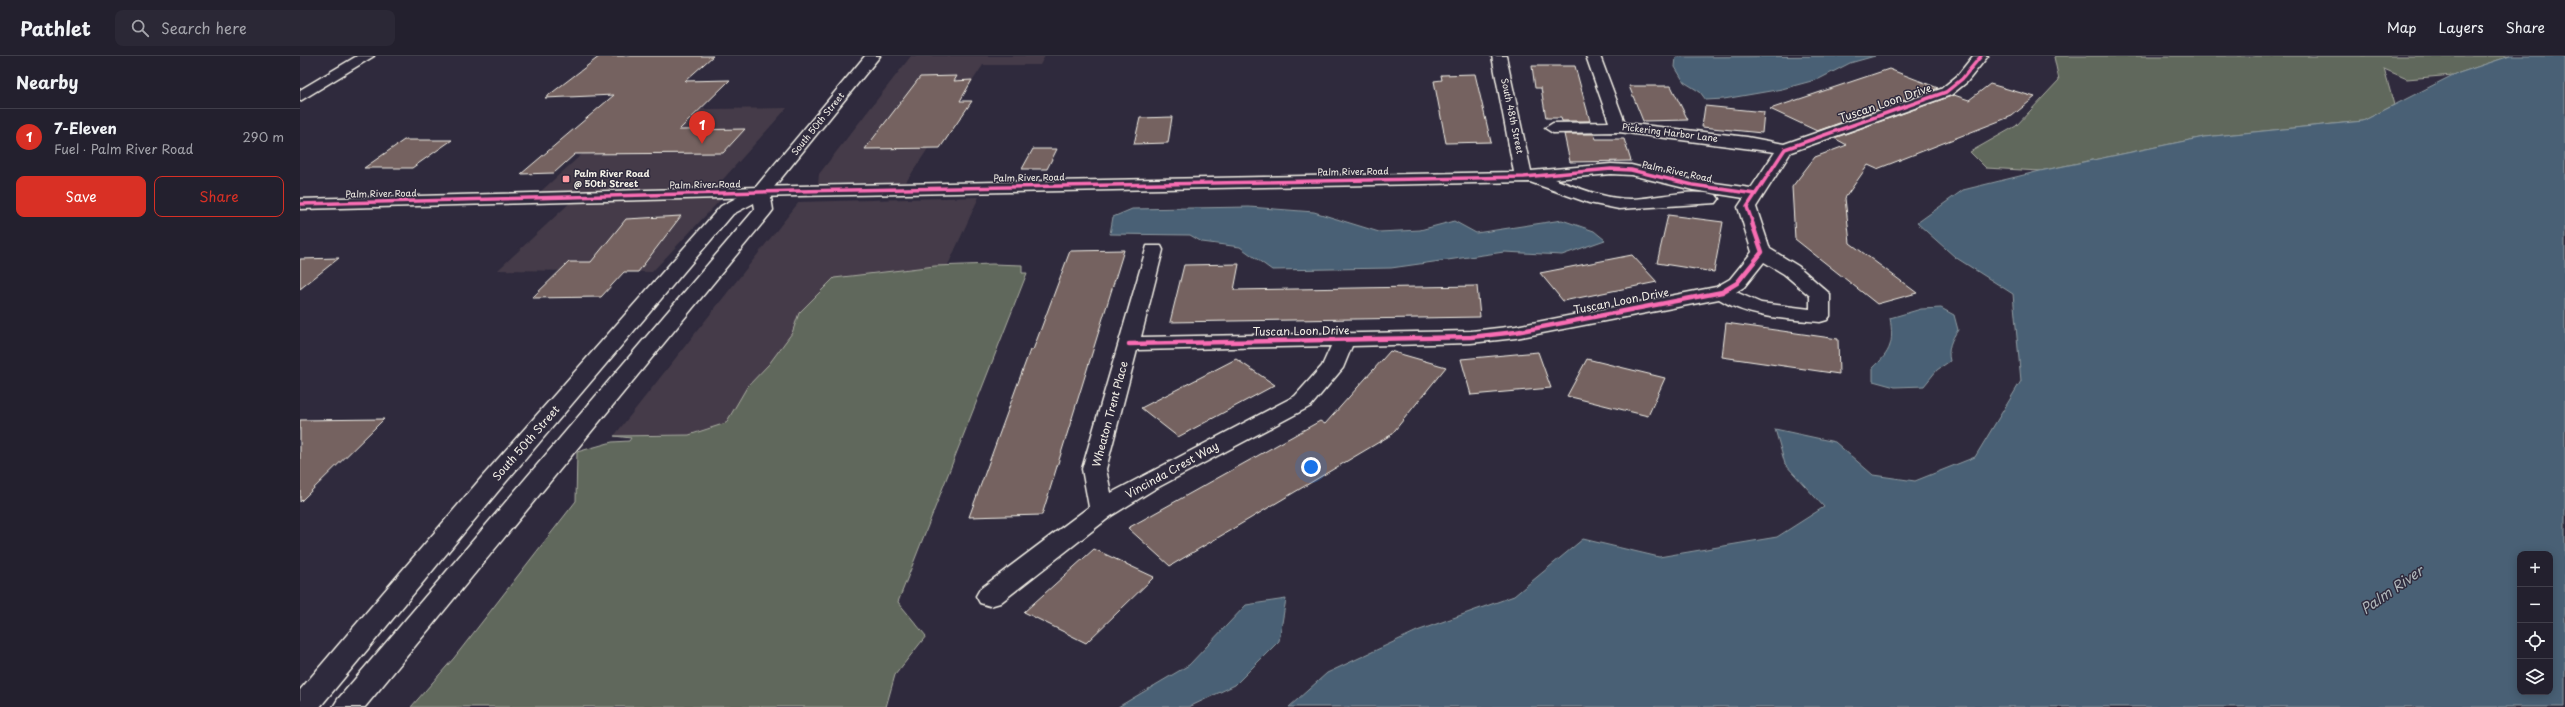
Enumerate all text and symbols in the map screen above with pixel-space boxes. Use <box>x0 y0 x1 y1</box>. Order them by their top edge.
search box <box>115 10 395 46</box>
text: Pathlet <box>20 14 91 42</box>
text: Search here <box>161 16 247 39</box>
icon: search <box>129 17 151 39</box>
text: Map <box>2387 17 2417 38</box>
text: Layers <box>2439 17 2484 38</box>
text: Share <box>2506 17 2545 38</box>
text: Nearby <box>16 69 78 95</box>
street label: South 48th Street <box>1498 77 1528 155</box>
street label: Tuscan Loon Drive <box>1836 79 1934 126</box>
street label: South 50th Street <box>787 89 847 158</box>
pin: 1 <box>689 111 715 144</box>
text: 7-Eleven <box>54 116 117 139</box>
street label: Pickering Harbor Lane <box>1621 119 1719 145</box>
text: 1 <box>26 127 32 146</box>
text: 290 m <box>243 127 284 146</box>
text: Fuel · Palm River Road <box>54 139 193 158</box>
street label: Palm River Road <box>1641 157 1714 185</box>
street label: Palm River Road <box>1317 163 1389 179</box>
place label: Palm River Road @ 50th Street <box>574 166 650 190</box>
street label: Palm River Road <box>993 169 1065 185</box>
marker: Palm River Road @ 50th Street <box>561 174 571 184</box>
button: Save <box>16 176 146 217</box>
button: Share <box>154 176 284 217</box>
street label: Palm River Road <box>669 176 741 192</box>
street label: Palm River Road <box>345 185 417 201</box>
street label: Tuscan Loon Drive <box>1572 283 1671 318</box>
street label: Tuscan Loon Drive <box>1252 321 1350 340</box>
street label: Wheaton Trent Place <box>1087 359 1132 469</box>
street label: South 50th Street <box>488 401 563 484</box>
street label: Vincinda Crest Way <box>1122 437 1222 502</box>
your location <box>1301 457 1321 477</box>
map controls <box>2517 551 2553 695</box>
button: + <box>2517 551 2553 587</box>
water label: Palm River <box>2356 559 2429 619</box>
button: − <box>2517 587 2553 623</box>
button: locate <box>2517 623 2553 659</box>
button: layers <box>2517 659 2553 695</box>

